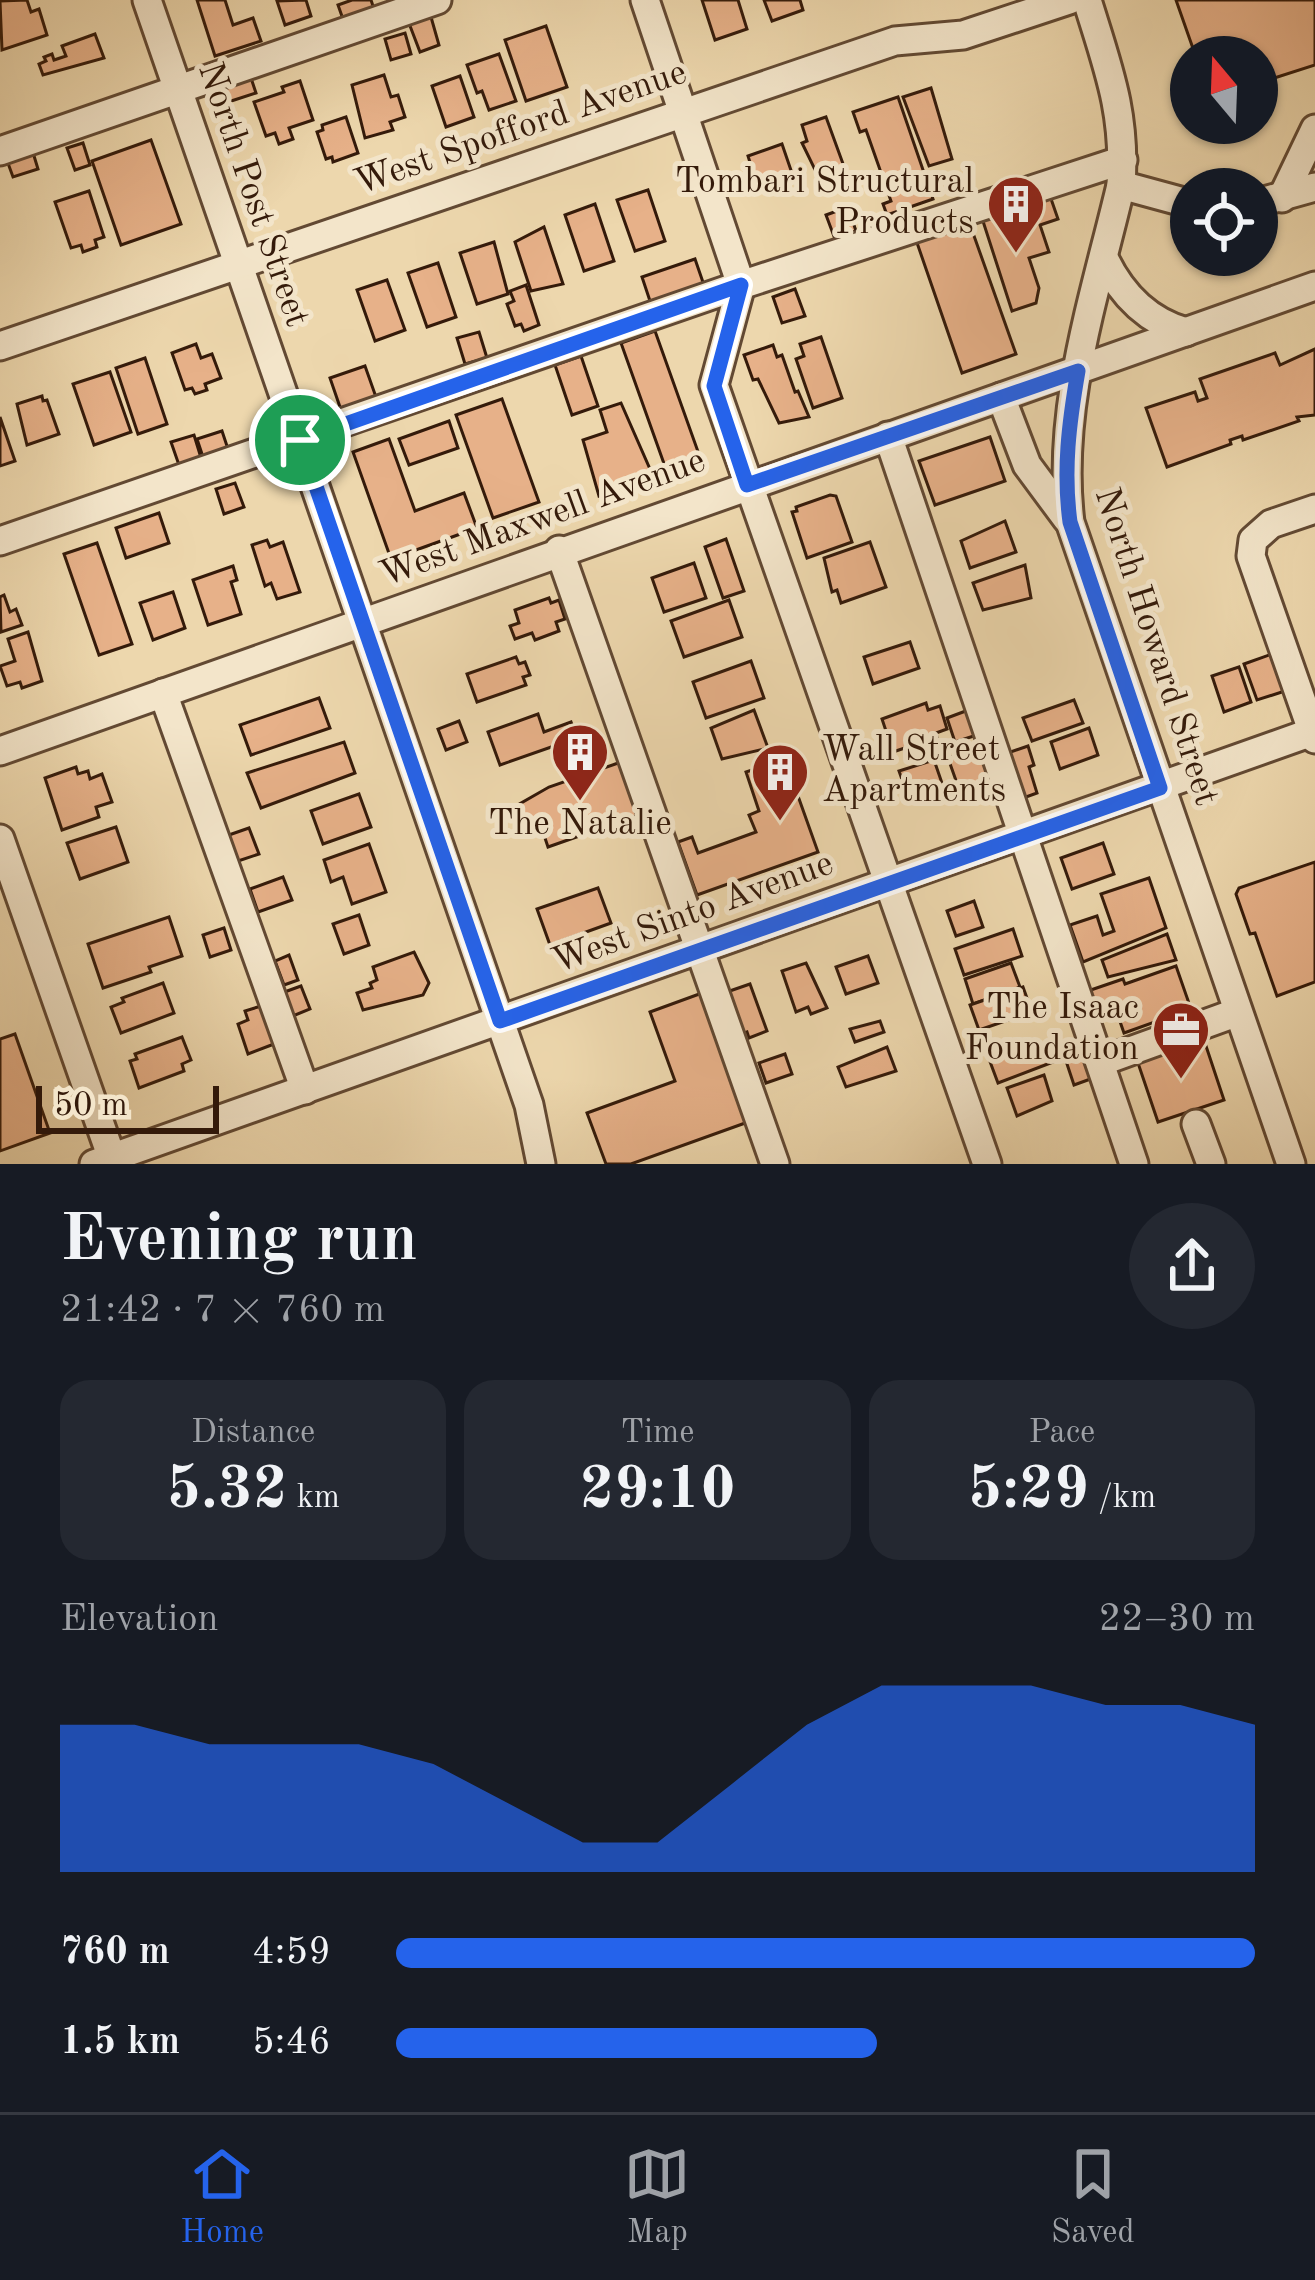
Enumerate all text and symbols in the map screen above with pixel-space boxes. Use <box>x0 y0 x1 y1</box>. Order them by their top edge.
north arrow <box>1170 36 1278 144</box>
map controls <box>1170 36 1278 276</box>
street label: West Spofford Avenue <box>350 55 692 203</box>
street label: North Post Street <box>190 58 314 332</box>
place label: Tombari Structural Products <box>675 165 974 242</box>
button: locate <box>1170 168 1278 276</box>
building icon: Tombari Structural Products <box>985 173 1047 255</box>
pin <box>249 389 351 491</box>
icon: arrive <box>267 407 333 473</box>
street label: West Maxwell Avenue <box>376 443 710 595</box>
street label: North Howard Street <box>1087 484 1223 810</box>
building icon: The Natalie <box>549 721 611 803</box>
place label: Wall Street Apartments <box>822 733 1006 810</box>
building icon: Wall Street Apartments <box>749 741 811 823</box>
place label: The Natalie <box>488 807 672 843</box>
street label: West Sinto Avenue <box>548 846 838 982</box>
place label: The Isaac Foundation <box>965 991 1139 1068</box>
office icon: The Isaac Foundation <box>1150 999 1212 1081</box>
scale bar <box>36 1080 219 1133</box>
text: 50 m <box>54 1090 128 1123</box>
button: share <box>1129 1203 1255 1329</box>
text: Evening run <box>60 1209 418 1275</box>
text: 21:42 · 7 × 760 m <box>60 1291 385 1330</box>
text: Distance <box>191 1417 315 1450</box>
text: Time <box>621 1417 694 1450</box>
text: Pace <box>1028 1417 1095 1450</box>
text: 5.32 <box>166 1461 287 1521</box>
text: 29:10 <box>579 1461 735 1521</box>
text: 5:29 <box>968 1461 1089 1521</box>
text: km <box>287 1482 340 1515</box>
text: /km <box>1089 1482 1156 1515</box>
text: Elevation <box>60 1600 219 1639</box>
text: 22–30 m <box>1098 1600 1255 1639</box>
text: 760 m <box>60 1933 170 1972</box>
text: 4:59 <box>252 1933 331 1972</box>
text: 1.5 km <box>60 2023 180 2062</box>
text: 5:46 <box>252 2023 331 2062</box>
tab: Home <box>180 2141 264 2254</box>
tab: Map <box>624 2141 690 2254</box>
tab: Saved <box>1051 2141 1135 2254</box>

